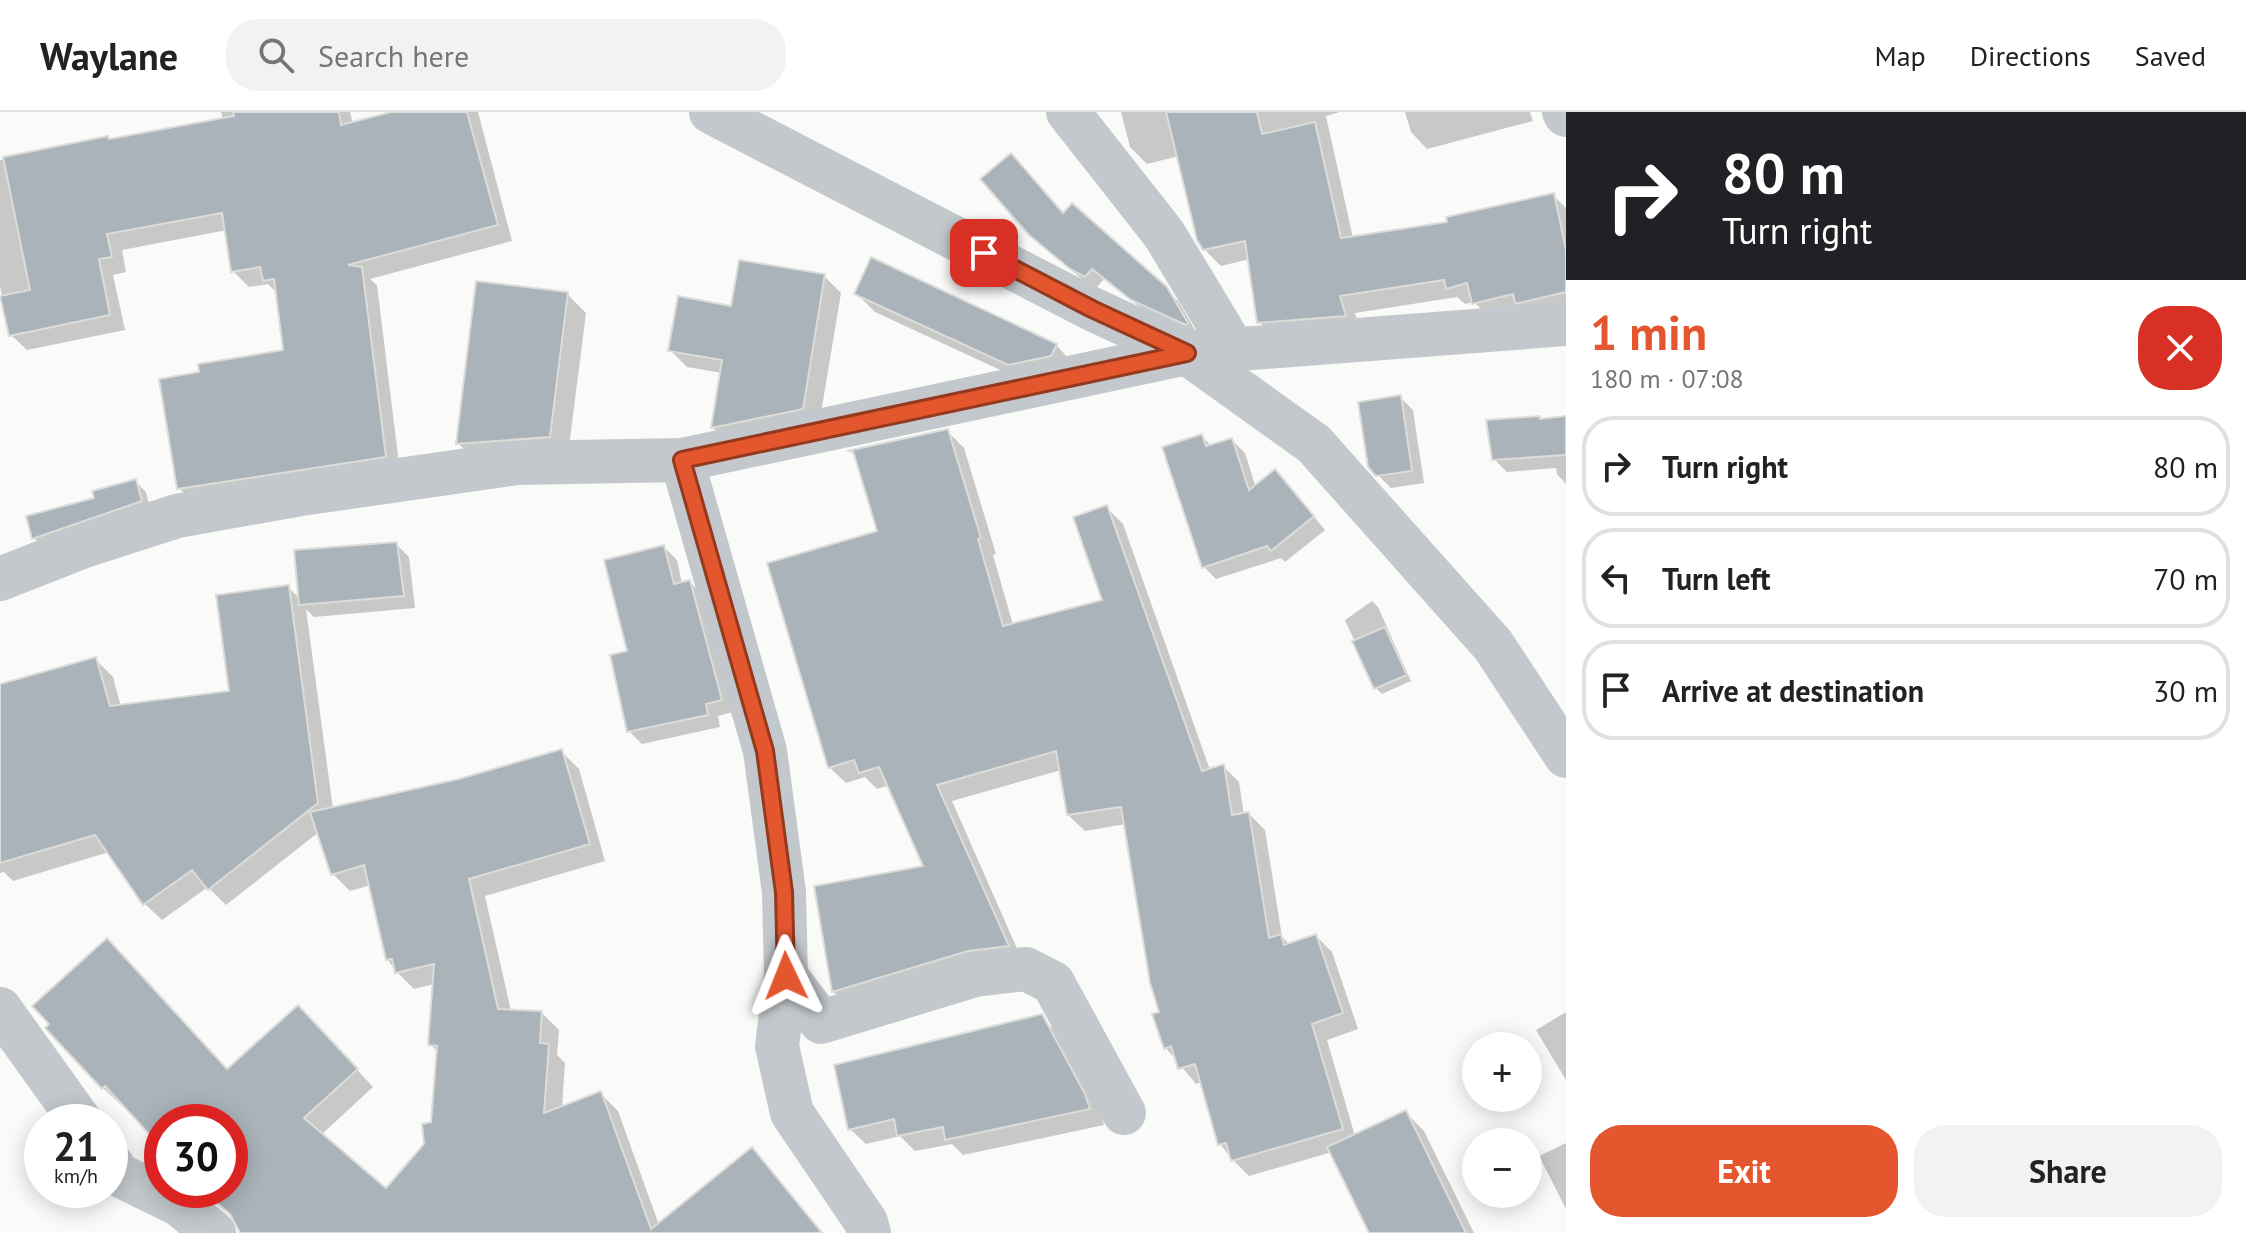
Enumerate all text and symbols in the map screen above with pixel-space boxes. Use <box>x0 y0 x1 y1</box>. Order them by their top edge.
search box <box>226 19 786 91</box>
text: Waylane <box>40 31 178 80</box>
icon: search <box>254 33 298 77</box>
text: Search here <box>318 36 469 75</box>
text: Map <box>1875 37 1926 74</box>
text: Directions <box>1970 37 2091 74</box>
text: Saved <box>2135 37 2206 74</box>
text: 80 m <box>1722 137 1845 209</box>
icon: right <box>1590 144 1694 248</box>
text: Turn right <box>1722 207 1872 254</box>
pin <box>950 219 1018 287</box>
icon: arrive <box>962 231 1006 275</box>
text: 1 min <box>1590 301 1707 363</box>
button: close <box>2138 306 2222 390</box>
text: 180 m · 07:08 <box>1590 362 1744 395</box>
icon: right <box>1594 444 1638 488</box>
text: Turn right <box>1662 447 1788 486</box>
text: 80 m <box>2153 447 2218 486</box>
icon: left <box>1594 556 1638 600</box>
text: Turn left <box>1662 559 1770 598</box>
text: 70 m <box>2153 559 2218 598</box>
icon: arrive <box>1594 668 1638 712</box>
text: Arrive at destination <box>1662 671 1924 710</box>
text: 30 m <box>2153 671 2218 710</box>
position arrow <box>744 934 828 1018</box>
map controls <box>1462 1032 1542 1208</box>
button: + <box>1462 1032 1542 1112</box>
speed limit sign: 30 <box>144 1104 248 1208</box>
text: 21 <box>53 1120 99 1172</box>
button: Exit <box>1590 1125 1898 1217</box>
button: Share <box>1914 1125 2222 1217</box>
button: − <box>1462 1128 1542 1208</box>
text: km/h <box>54 1163 98 1189</box>

